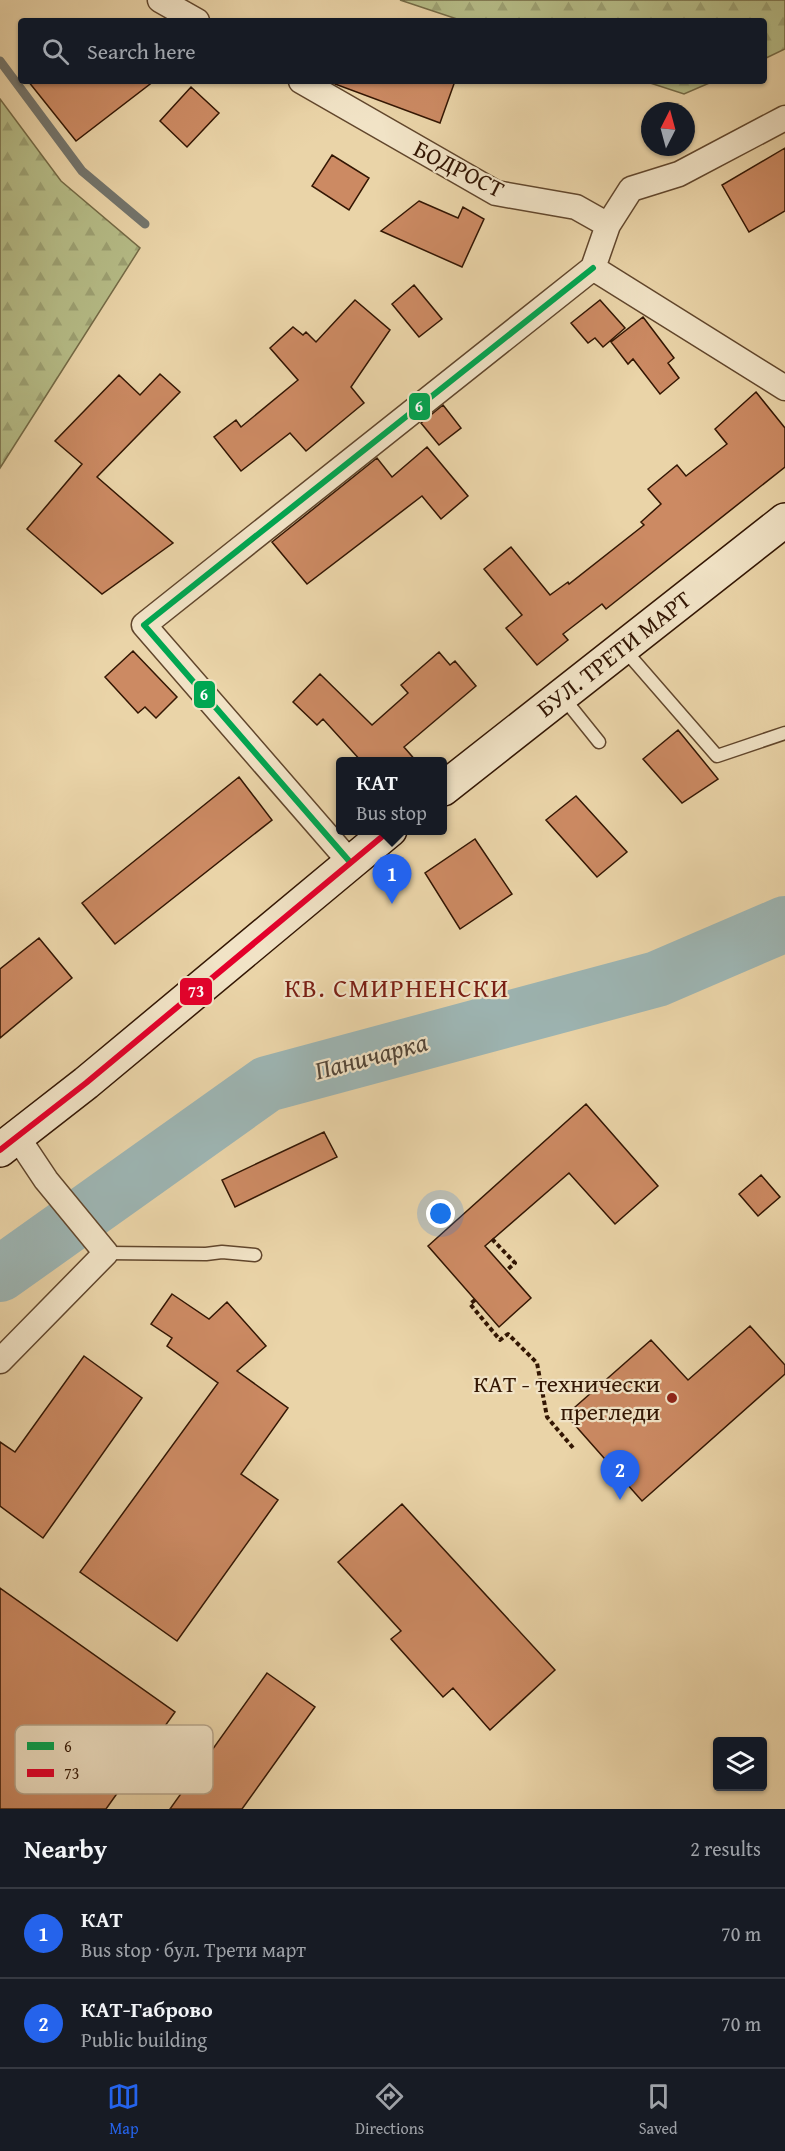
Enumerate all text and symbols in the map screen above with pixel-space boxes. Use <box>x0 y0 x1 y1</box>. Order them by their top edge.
search box <box>18 18 767 84</box>
icon: search <box>39 35 72 68</box>
text: Search here <box>87 35 196 67</box>
north arrow <box>641 102 695 156</box>
street label: БОДРОСТ <box>408 131 511 206</box>
line badge: 6 <box>408 392 431 421</box>
text: 6 <box>415 394 423 418</box>
street label: БУЛ. ТРЕТИ МАРТ <box>529 582 698 725</box>
line badge: 6 <box>193 680 216 709</box>
text: 6 <box>200 682 208 706</box>
popup <box>336 757 447 835</box>
text: КАТ <box>356 766 398 798</box>
text: Bus stop <box>356 798 427 827</box>
pin: 1 <box>372 854 412 904</box>
district label: КВ. СМИРНЕНСКИ <box>284 968 510 1007</box>
line badge: 73 <box>179 977 213 1006</box>
text: 73 <box>188 979 204 1003</box>
water label: Паничарка <box>310 1022 432 1089</box>
your location <box>426 1199 455 1228</box>
place label: КАТ - технически прегледи <box>474 1366 660 1429</box>
marker: КАТ - технически прегледи <box>665 1391 679 1405</box>
pin: 2 <box>600 1450 640 1500</box>
legend <box>15 1725 213 1794</box>
text: 6 <box>64 1734 72 1758</box>
map controls <box>713 1737 767 1791</box>
button: layers <box>713 1737 767 1791</box>
text: 73 <box>64 1761 79 1785</box>
text: Nearby <box>24 1829 107 1868</box>
text: 2 results <box>690 1834 761 1863</box>
text: КАТ <box>81 1903 123 1935</box>
text: 1 <box>38 1919 49 1948</box>
text: 70 m <box>721 1919 761 1948</box>
text: Bus stop · бул. Трети март <box>81 1935 306 1964</box>
text: КАТ-Габрово <box>81 1993 213 2025</box>
text: 2 <box>38 2009 49 2038</box>
text: 70 m <box>721 2009 761 2038</box>
text: Public building <box>81 2025 207 2054</box>
tab: Map <box>107 2080 140 2140</box>
tab: Directions <box>355 2080 424 2140</box>
tab: Saved <box>639 2080 678 2140</box>

